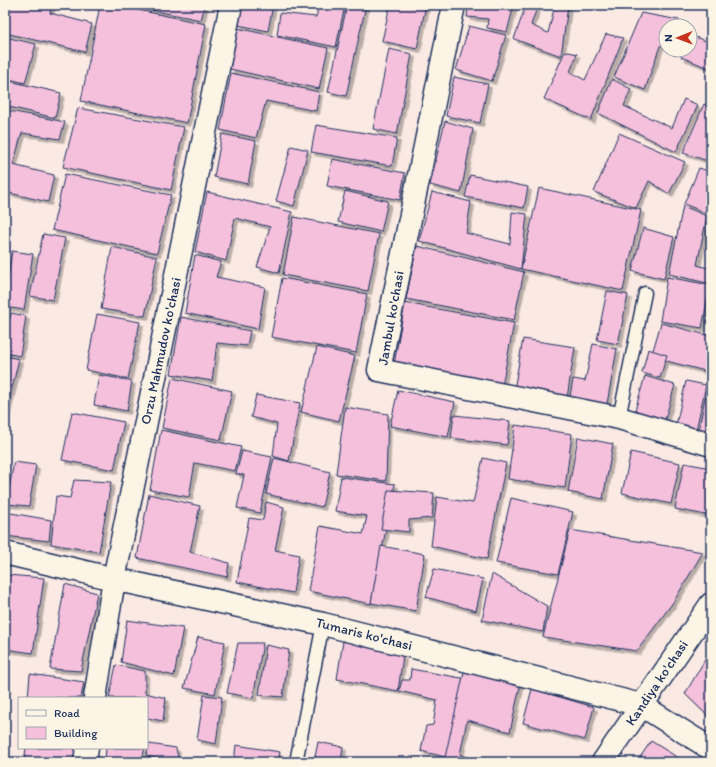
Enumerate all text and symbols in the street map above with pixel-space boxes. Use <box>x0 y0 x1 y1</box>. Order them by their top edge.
north arrow <box>658 18 698 58</box>
text: N <box>662 34 675 42</box>
street label: Jambul ko'chasi <box>374 269 408 367</box>
street label: Orzu Mahmudov ko'chasi <box>137 276 185 426</box>
street label: Tumaris ko'chasi <box>314 614 414 654</box>
street label: Kandiya ko'chasi <box>622 637 692 729</box>
legend <box>18 697 148 749</box>
text: Road <box>54 706 80 720</box>
text: Building <box>54 726 98 740</box>

